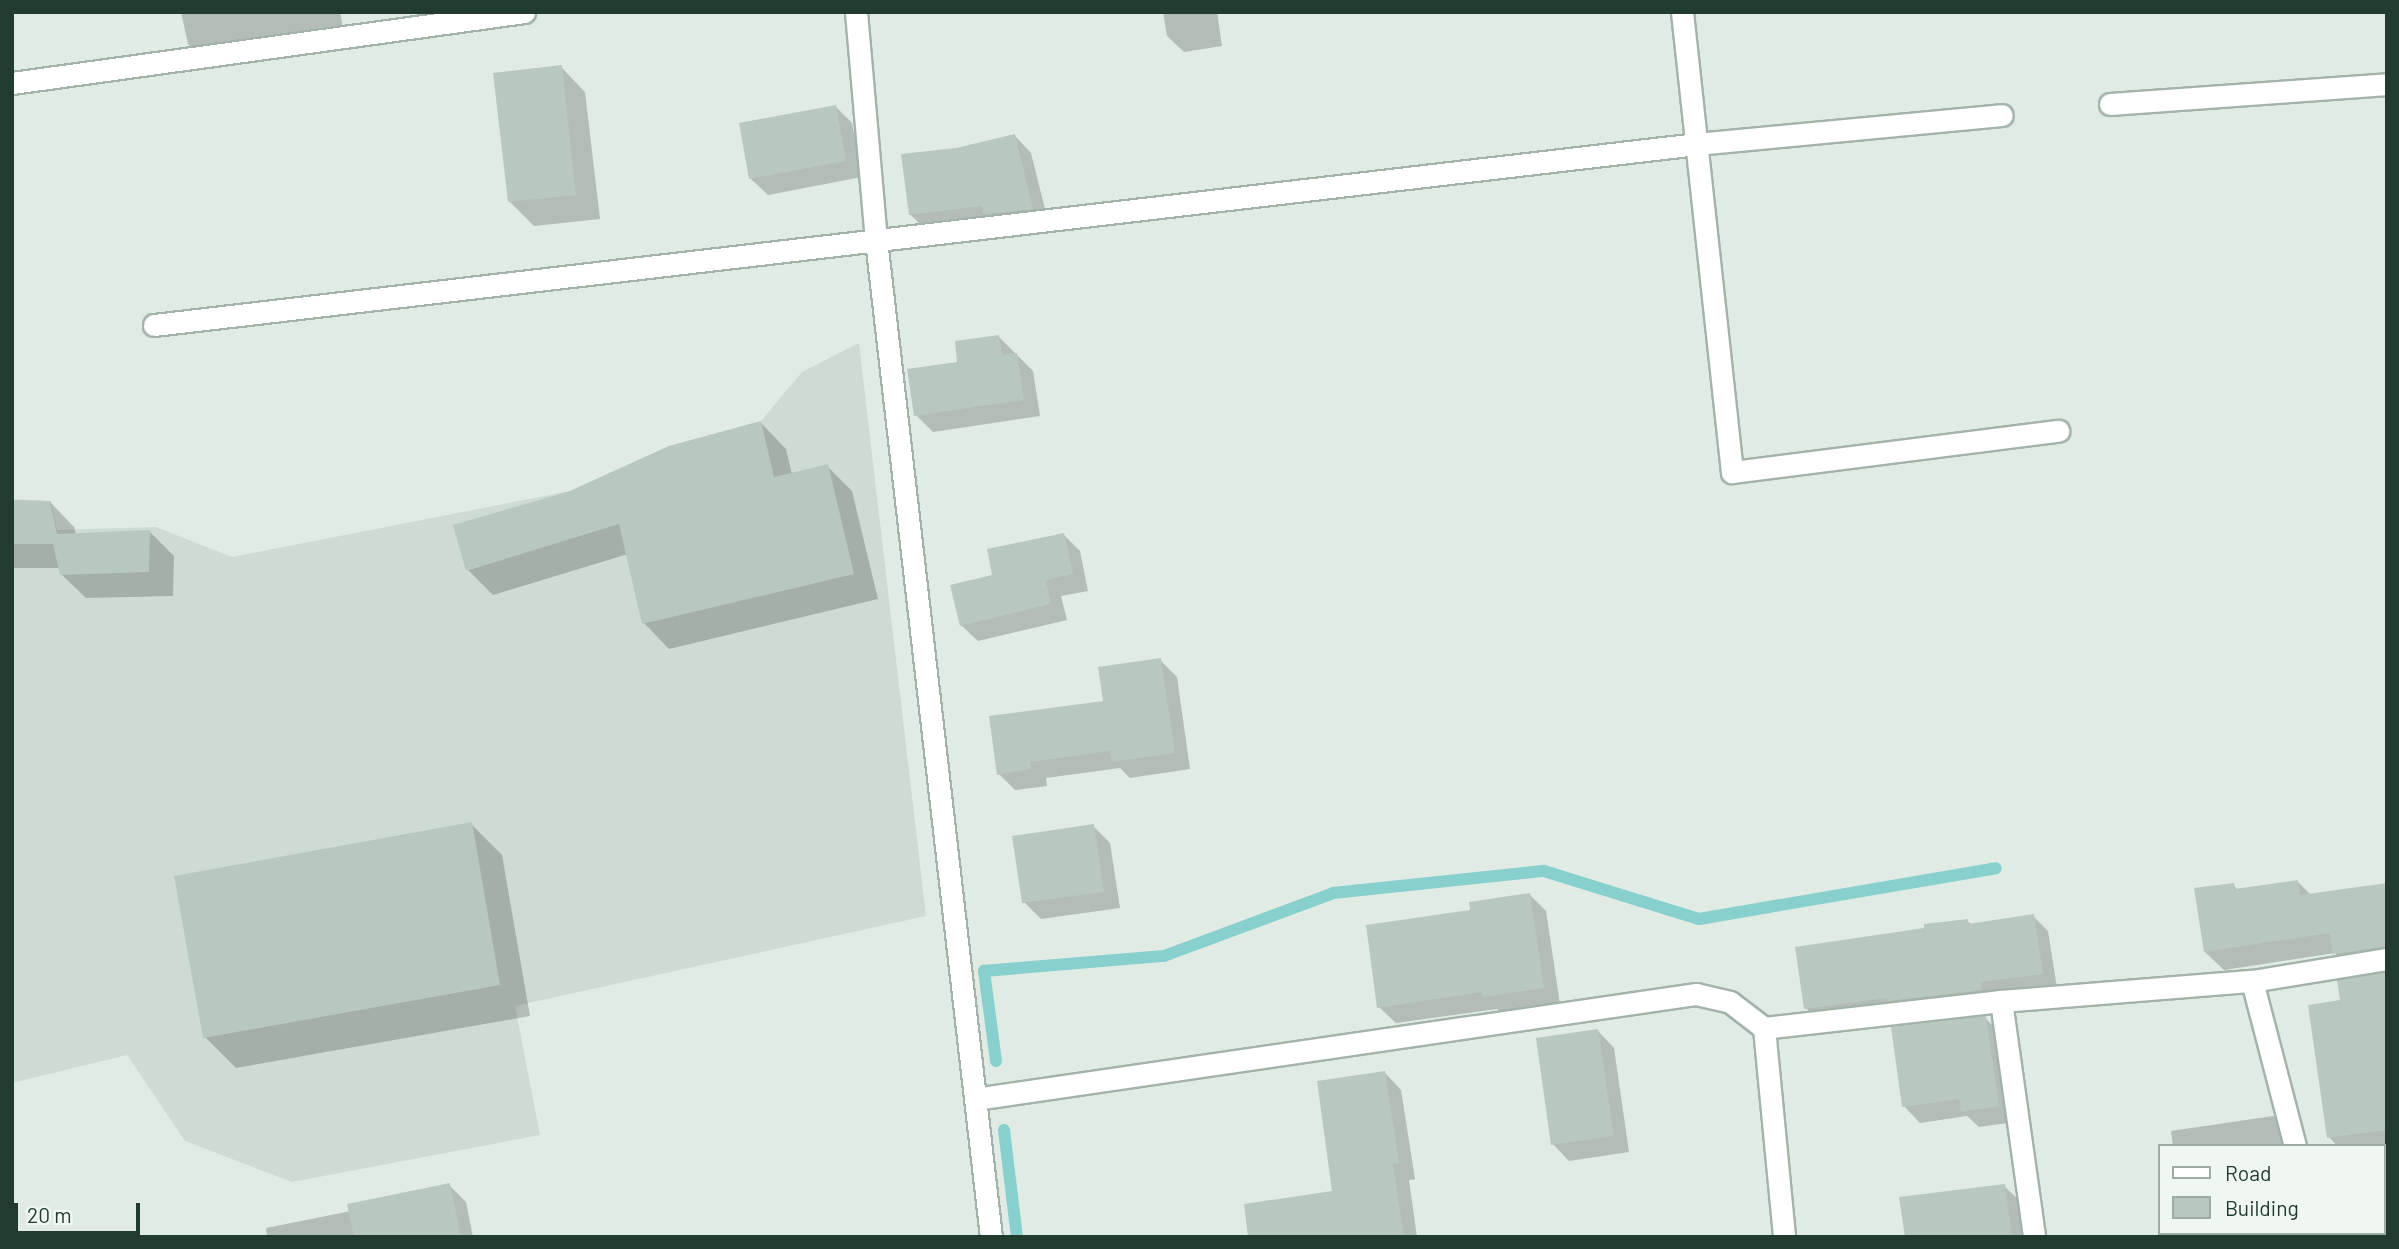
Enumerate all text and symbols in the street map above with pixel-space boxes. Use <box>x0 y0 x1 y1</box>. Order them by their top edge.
legend <box>2158 1144 2385 1235</box>
text: Road <box>2225 1160 2271 1185</box>
scale bar <box>18 1190 144 1234</box>
text: Building <box>2225 1195 2299 1220</box>
text: 20 m <box>27 1202 72 1227</box>

